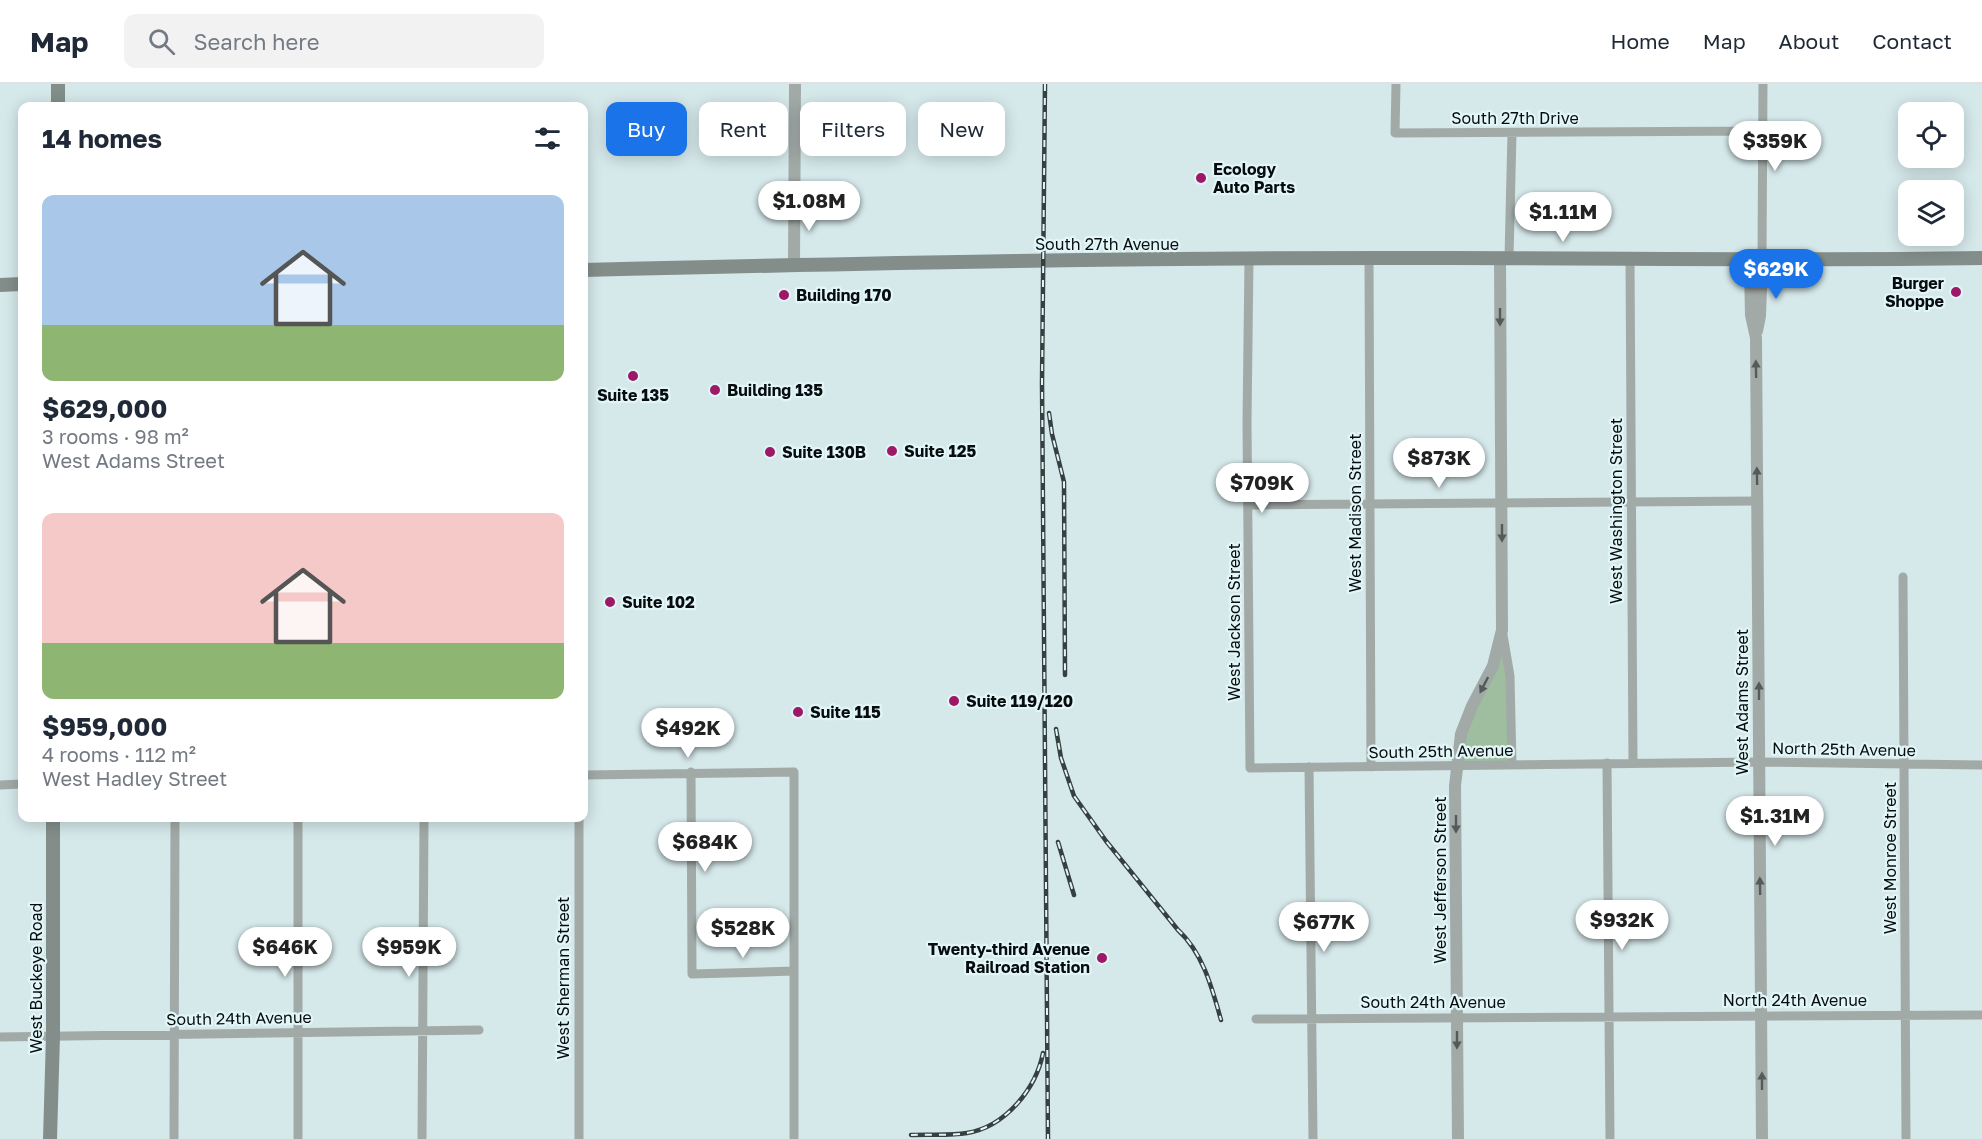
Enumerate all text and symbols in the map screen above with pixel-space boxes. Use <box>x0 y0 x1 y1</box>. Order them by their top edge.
search box <box>124 14 544 68</box>
text: Map <box>30 25 88 58</box>
icon: search <box>145 25 178 58</box>
text: Search here <box>193 28 319 55</box>
text: Home <box>1610 28 1670 54</box>
text: Map <box>1703 28 1746 54</box>
text: About <box>1779 28 1839 54</box>
text: Contact <box>1872 28 1952 54</box>
chip: Buy <box>606 102 687 156</box>
chip: Rent <box>699 102 788 156</box>
chip: Filters <box>800 102 906 156</box>
chip: New <box>918 102 1005 156</box>
map controls <box>1898 102 1964 246</box>
button: locate <box>1898 102 1964 168</box>
street label: South 27th Drive <box>1451 108 1579 128</box>
pin: $359K <box>1733 121 1817 172</box>
icon: filters <box>531 122 564 155</box>
text: 14 homes <box>42 123 162 154</box>
text: $359K <box>1743 128 1808 152</box>
place label: Ecology Auto Parts <box>1213 159 1295 197</box>
marker: Ecology Auto Parts <box>1194 171 1208 185</box>
button: layers <box>1898 180 1964 246</box>
pin: $1.08M <box>760 181 858 232</box>
text: $1.08M <box>772 188 846 212</box>
pin: $1.11M <box>1514 192 1612 243</box>
text: $1.11M <box>1529 199 1597 223</box>
icon: home <box>249 234 357 342</box>
street label: South 27th Avenue <box>1035 234 1179 254</box>
pin: $629K <box>1734 249 1818 300</box>
text: $629K <box>1743 256 1809 280</box>
place label: Burger Shoppe <box>1885 273 1944 311</box>
place label: Building 170 <box>796 285 892 305</box>
marker: Burger Shoppe <box>1949 285 1963 299</box>
marker: Building 170 <box>777 288 791 302</box>
one-way arrow <box>1495 307 1505 326</box>
one-way arrow <box>1751 360 1761 379</box>
marker: Suite 135 <box>626 369 640 383</box>
place label: Building 135 <box>727 380 823 400</box>
marker: Building 135 <box>708 383 722 397</box>
place label: Suite 135 <box>597 385 669 405</box>
text: $629,000 <box>42 393 167 424</box>
street label: West Washington Street <box>1606 418 1626 604</box>
text: 3 rooms · 98 m² <box>42 424 189 448</box>
street label: West Madison Street <box>1345 433 1365 593</box>
pin: $873K <box>1397 438 1481 489</box>
place label: Suite 125 <box>904 441 976 461</box>
place label: Suite 130B <box>782 442 866 462</box>
marker: Suite 125 <box>885 444 899 458</box>
marker: Suite 130B <box>763 445 777 459</box>
text: $873K <box>1407 445 1471 469</box>
text: West Adams Street <box>42 448 225 472</box>
pin: $709K <box>1220 463 1304 514</box>
one-way arrow <box>1752 467 1762 486</box>
text: $709K <box>1230 470 1294 494</box>
one-way arrow <box>1497 523 1507 542</box>
street label: West Jackson Street <box>1224 543 1244 701</box>
icon: home <box>249 552 357 660</box>
place label: Suite 102 <box>622 592 695 612</box>
marker: Suite 102 <box>603 595 617 609</box>
street label: West Adams Street <box>1732 629 1752 775</box>
one-way arrow <box>1479 676 1488 693</box>
one-way arrow <box>1754 681 1764 700</box>
place label: Suite 119/120 <box>966 691 1073 711</box>
marker: Suite 119/120 <box>947 694 961 708</box>
place label: Suite 115 <box>810 702 881 722</box>
marker: Suite 115 <box>791 705 805 719</box>
pin: $492K <box>646 708 730 759</box>
text: $959,000 <box>42 711 167 742</box>
text: $492K <box>655 715 721 739</box>
street label: North 25th Avenue <box>1772 738 1916 760</box>
street label: South 25th Avenue <box>1368 740 1514 762</box>
text: 4 rooms · 112 m² <box>42 742 196 766</box>
text: West Hadley Street <box>42 766 227 790</box>
street label: West Monroe Street <box>1880 782 1900 934</box>
street label: West Jefferson Street <box>1430 796 1450 964</box>
pin: $1.31M <box>1726 796 1824 847</box>
text: $1.31M <box>1740 803 1810 827</box>
one-way arrow <box>1451 815 1461 834</box>
pin: $684K <box>663 822 747 873</box>
text: $684K <box>672 829 738 853</box>
one-way arrow <box>1755 876 1765 895</box>
street label: West Sherman Street <box>553 897 573 1059</box>
pin: $932K <box>1580 900 1664 951</box>
pin: $677K <box>1282 902 1366 953</box>
street label: West Buckeye Road <box>26 903 46 1053</box>
text: $932K <box>1590 907 1655 931</box>
pin: $528K <box>701 908 785 959</box>
text: $677K <box>1293 909 1355 933</box>
text: $528K <box>710 915 776 939</box>
pin: $646K <box>243 927 327 978</box>
pin: $959K <box>367 927 451 978</box>
text: $646K <box>252 934 318 958</box>
text: $959K <box>376 934 442 958</box>
place label: Twenty-third Avenue Railroad Station <box>928 939 1090 977</box>
marker: Twenty-third Avenue Railroad Station <box>1095 951 1109 965</box>
street label: North 24th Avenue <box>1723 990 1867 1010</box>
street label: South 24th Avenue <box>1360 992 1506 1012</box>
street label: South 24th Avenue <box>166 1007 312 1029</box>
one-way arrow <box>1452 1031 1462 1050</box>
one-way arrow <box>1757 1071 1767 1090</box>

